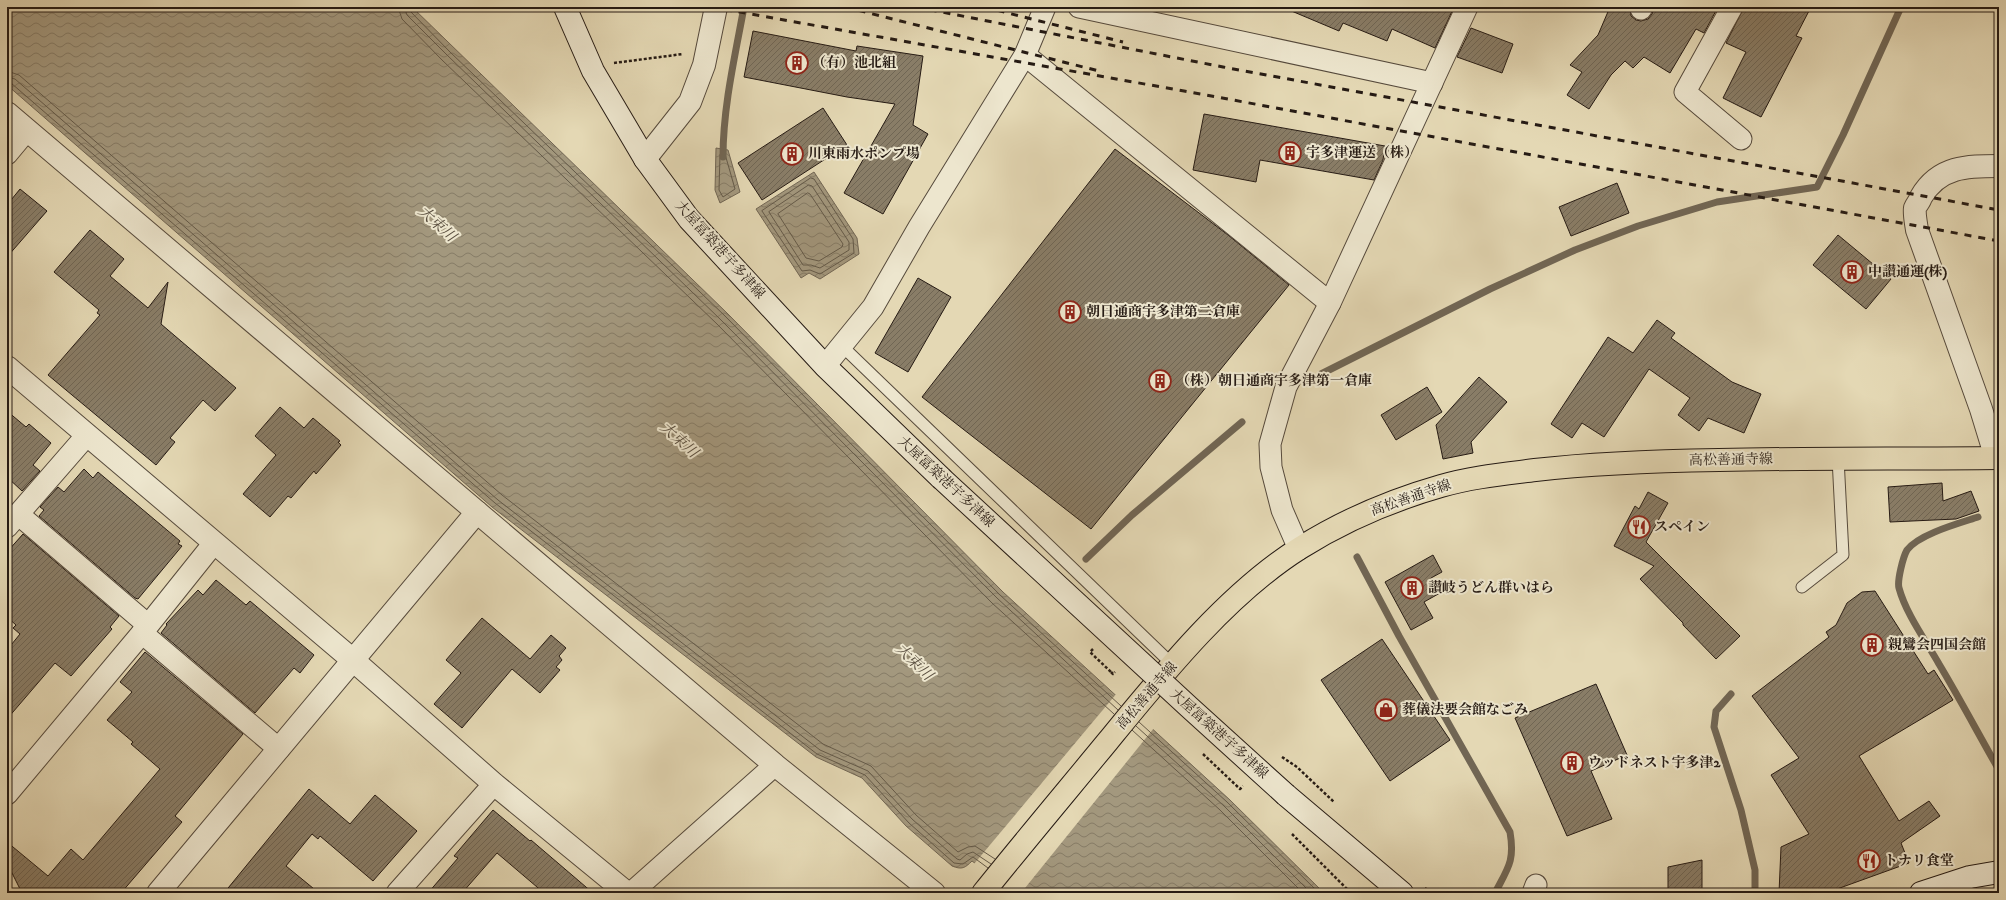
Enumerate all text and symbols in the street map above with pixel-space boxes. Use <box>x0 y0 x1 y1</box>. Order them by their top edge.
building icon: （有）池北組 <box>784 50 810 76</box>
place label: （有）池北組 <box>812 54 897 72</box>
building icon: 宇多津運送（株） <box>1277 140 1303 166</box>
building icon: 川東雨水ポンプ場 <box>779 141 805 167</box>
place label: 宇多津運送（株） <box>1306 144 1418 162</box>
place label: 川東雨水ポンプ場 <box>808 145 920 163</box>
street label: 大屋冨築港宇多津線 <box>671 197 769 303</box>
water label: 大束川 <box>414 202 462 247</box>
building icon: 中讃通運(株) <box>1839 259 1865 285</box>
place label: 中讃通運(株) <box>1868 263 1948 281</box>
building icon: 朝日通商宇多津第二倉庫 <box>1057 299 1083 325</box>
place label: 朝日通商宇多津第二倉庫 <box>1086 303 1240 321</box>
building icon: （株）朝日通商宇多津第一倉庫 <box>1147 368 1173 394</box>
place label: （株）朝日通商宇多津第一倉庫 <box>1176 372 1372 390</box>
water label: 大束川 <box>656 418 704 463</box>
street label: 大屋冨築港宇多津線 <box>894 432 998 532</box>
street label: 高松善通寺線 <box>1689 450 1773 470</box>
street label: 高松善通寺線 <box>1368 476 1454 520</box>
restaurant icon: スペイン <box>1626 514 1652 540</box>
place label: スペイン <box>1654 518 1710 536</box>
building icon: 讃岐うどん群いはら <box>1399 575 1425 601</box>
place label: 讃岐うどん群いはら <box>1428 579 1554 597</box>
building icon: 親鸞会四国会館 <box>1859 632 1885 658</box>
place label: 親鸞会四国会館 <box>1888 636 1986 654</box>
water label: 大束川 <box>891 640 938 686</box>
street label: 高松善通寺線 <box>1113 658 1181 734</box>
street label: 大屋冨築港宇多津線 <box>1166 685 1272 783</box>
shop icon: 葬儀法要会館なごみ <box>1373 697 1399 723</box>
place label: 葬儀法要会館なごみ <box>1402 701 1528 719</box>
building icon: ウッドネスト宇多津2 <box>1559 750 1585 776</box>
place label: ウッドネスト宇多津2 <box>1588 754 1722 772</box>
restaurant icon: トナリ食堂 <box>1856 848 1882 874</box>
place label: トナリ食堂 <box>1884 852 1954 870</box>

